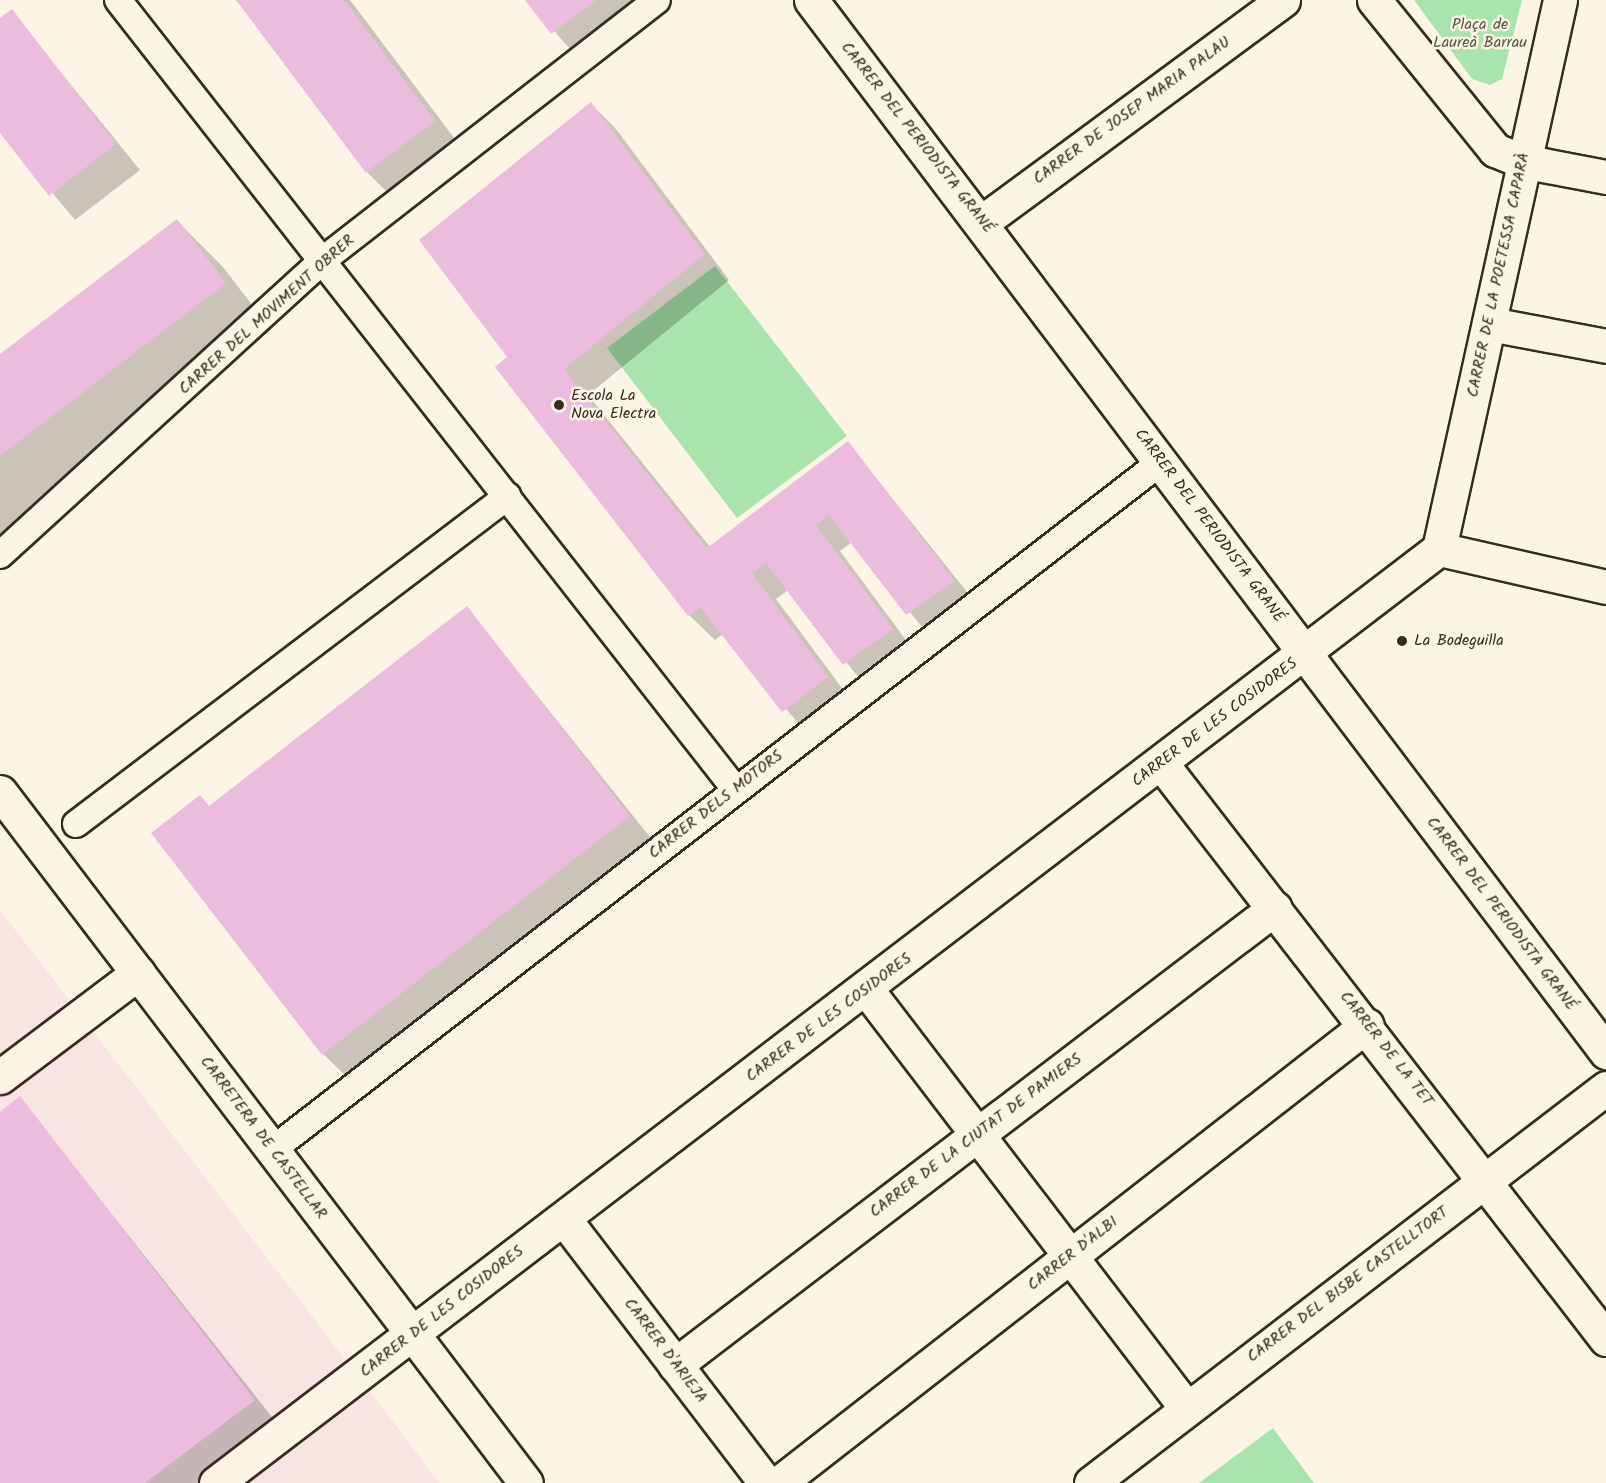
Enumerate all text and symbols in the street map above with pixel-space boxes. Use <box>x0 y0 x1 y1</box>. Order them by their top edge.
park label: Plaça de Laureà Barrau <box>1433 15 1527 53</box>
street label: CARRER DE JOSEP MARIA PALAU <box>1030 33 1234 189</box>
street label: CARRER DEL PERIODISTA GRANÉ <box>836 38 998 238</box>
street label: CARRER DE LA POETESSA CAPARÀ <box>1464 151 1534 399</box>
street label: CARRER DEL MOVIMENT OBRER <box>175 231 359 399</box>
place label: Escola La Nova Electra <box>571 386 656 424</box>
marker: Escola La Nova Electra <box>552 398 566 412</box>
street label: CARRER DEL PERIODISTA GRANÉ <box>1130 425 1288 627</box>
place label: La Bodeguilla <box>1414 631 1504 651</box>
marker: La Bodeguilla <box>1395 634 1409 648</box>
street label: CARRER DE LES COSIDORES <box>1128 654 1302 792</box>
street label: CARRER DELS MOTORS <box>645 747 787 863</box>
street label: CARRER DEL PERIODISTA GRANÉ <box>1422 813 1580 1015</box>
street label: CARRER DE LES COSIDORES <box>742 949 916 1087</box>
street label: CARRER DE LA TET <box>1335 988 1437 1110</box>
street label: CARRER DE LA CIUTAT DE PAMIERS <box>866 1050 1086 1222</box>
street label: CARRETERA DE CASTELLAR <box>195 1053 331 1223</box>
street label: CARRER DEL BISBE CASTELLTORT <box>1244 1203 1452 1367</box>
street label: CARRER D'ALBI <box>1024 1213 1122 1295</box>
street label: CARRER DE LES COSIDORES <box>356 1242 528 1382</box>
street label: CARRER D'ARIEJA <box>619 1295 711 1407</box>

